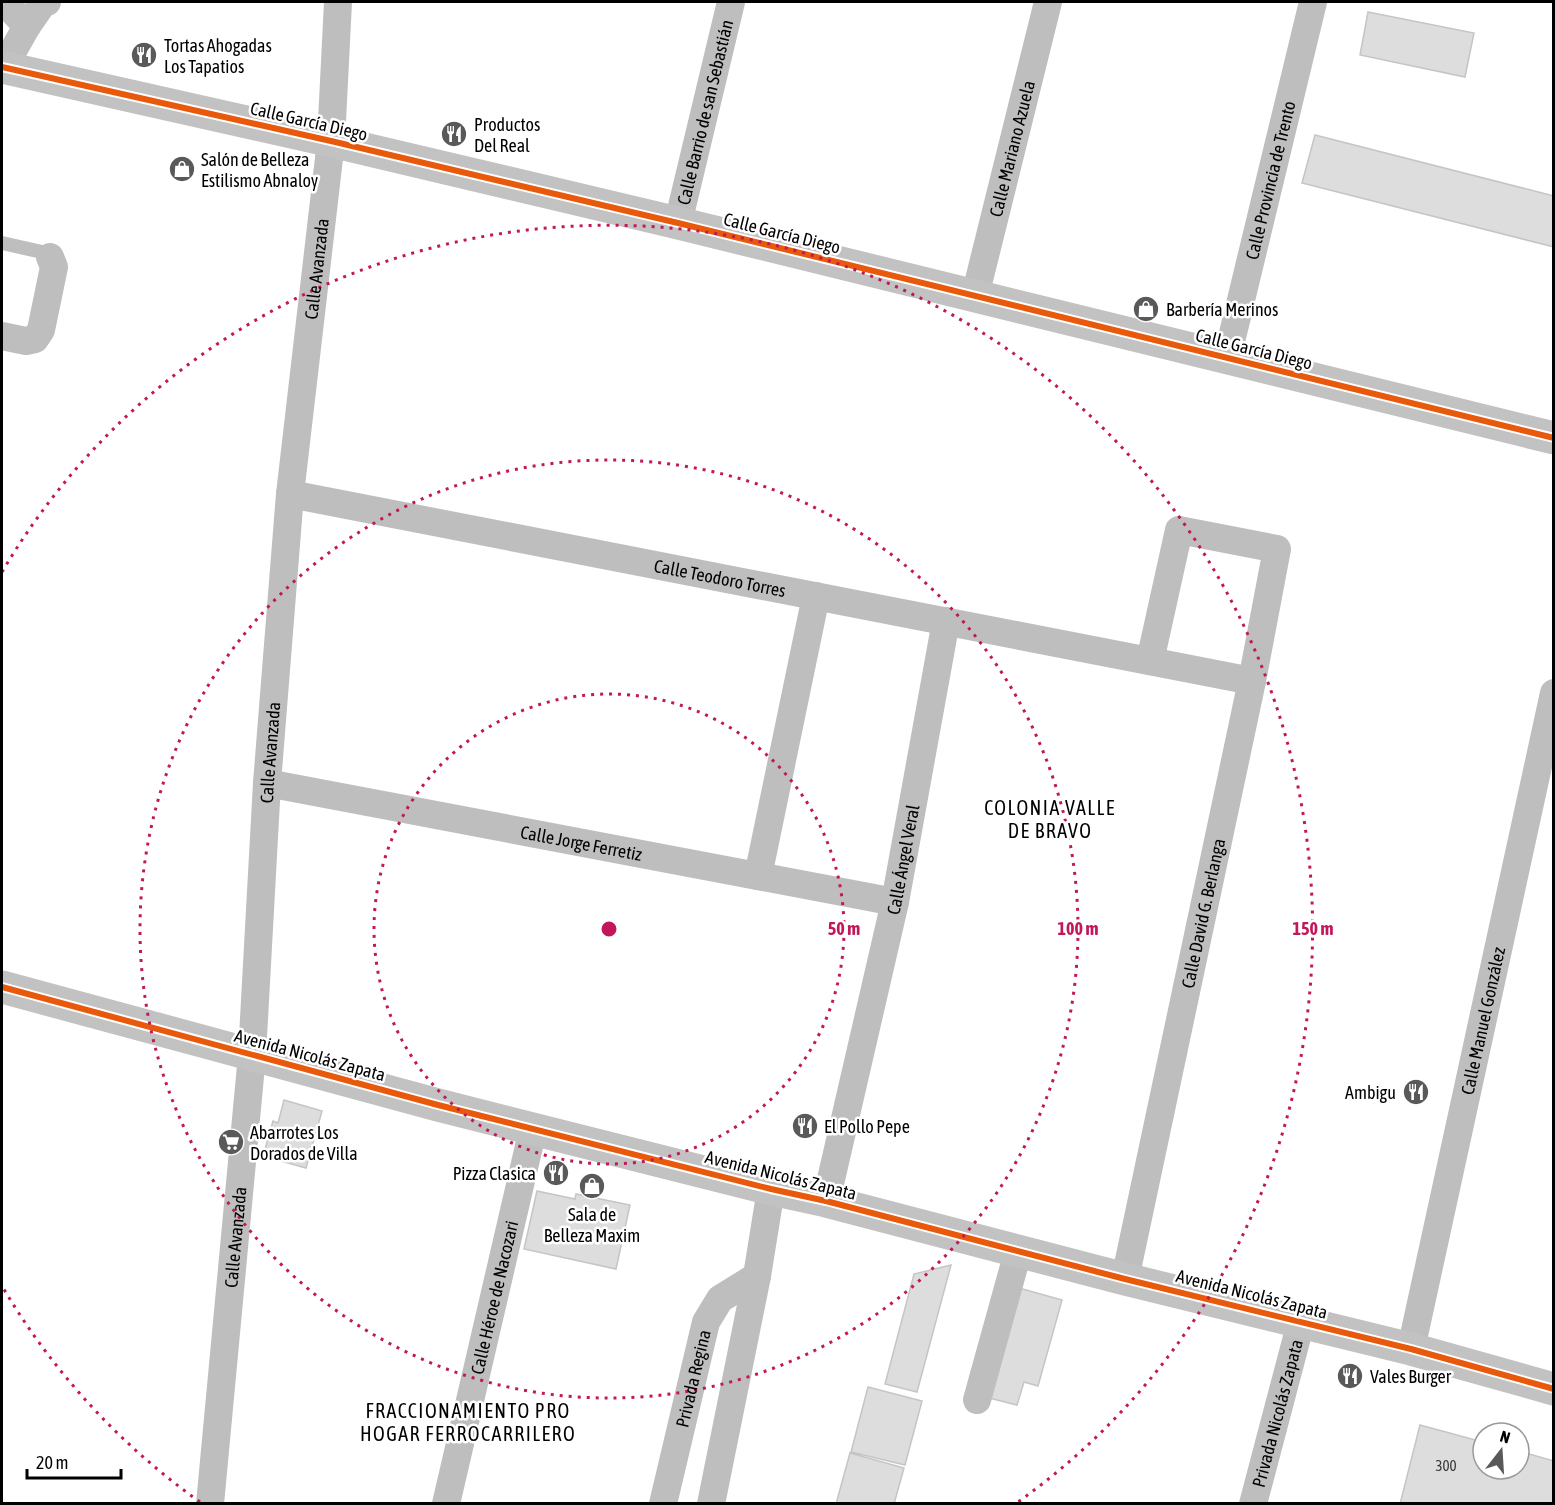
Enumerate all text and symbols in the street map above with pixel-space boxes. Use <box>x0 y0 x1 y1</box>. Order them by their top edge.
street label: Calle Barrio de san Sebastián <box>672 17 737 207</box>
place label: Tortas Ahogadas Los Tapatios <box>164 35 272 77</box>
restaurant icon: Tortas Ahogadas Los Tapatios <box>129 40 159 70</box>
street label: Calle Mariano Azuela <box>985 78 1039 219</box>
street label: Calle García Diego <box>248 97 370 145</box>
street label: Calle Provincia de Trento <box>1241 99 1299 262</box>
place label: Productos Del Real <box>474 114 540 156</box>
restaurant icon: Productos Del Real <box>439 119 469 149</box>
place label: Salón de Belleza Estilismo Abnaloy <box>201 149 318 191</box>
shop icon: Salón de Belleza Estilismo Abnaloy <box>167 154 197 184</box>
street label: Calle García Diego <box>721 208 843 258</box>
street label: Calle Avanzada <box>300 217 332 320</box>
shop icon: Barbería Merinos <box>1131 294 1161 324</box>
place label: Barbería Merinos <box>1166 299 1278 320</box>
street label: Calle García Diego <box>1193 324 1315 374</box>
street label: Calle Teodoro Torres <box>652 555 788 601</box>
street label: Calle Avanzada <box>255 701 284 804</box>
district label: COLONIA VALLE DE BRAVO <box>984 796 1116 842</box>
street label: Calle Ángel Veral <box>882 803 923 917</box>
street label: Calle Jorge Ferretiz <box>519 821 644 864</box>
street label: Calle David G. Berlanga <box>1177 836 1229 990</box>
text: 50 m <box>828 918 860 939</box>
text: 100 m <box>1058 918 1098 939</box>
text: 150 m <box>1293 918 1333 939</box>
centre of rings <box>599 919 619 939</box>
street label: Calle Manuel González <box>1456 944 1509 1097</box>
street label: Avenida Nicolás Zapata <box>232 1025 388 1085</box>
restaurant icon: Ambigu <box>1401 1077 1431 1107</box>
place label: Ambigu <box>1345 1082 1396 1103</box>
restaurant icon: El Pollo Pepe <box>790 1111 820 1141</box>
place label: El Pollo Pepe <box>824 1116 910 1137</box>
place label: Abarrotes Los Dorados de Villa <box>250 1122 358 1164</box>
supermarket icon: Abarrotes Los Dorados de Villa <box>216 1127 246 1157</box>
street label: Avenida Nicolás Zapata <box>703 1146 859 1204</box>
restaurant icon: Pizza Clasica <box>541 1158 571 1188</box>
place label: Pizza Clasica <box>453 1163 536 1184</box>
shop icon: Sala de Belleza Maxim <box>577 1171 607 1201</box>
street label: Calle Avanzada <box>220 1186 250 1289</box>
place label: Sala de Belleza Maxim <box>544 1204 640 1246</box>
street label: Calle Héroe de Nacozari <box>466 1219 522 1376</box>
street label: Avenida Nicolás Zapata <box>1174 1265 1330 1323</box>
street label: Privada Regina <box>671 1328 714 1429</box>
street label: Privada Nicolás Zapata <box>1247 1337 1307 1489</box>
restaurant icon: Vales Burger <box>1335 1361 1365 1391</box>
place label: Vales Burger <box>1370 1366 1452 1387</box>
district label: FRACCIONAMIENTO PRO HOGAR FERROCARRILERO <box>360 1399 576 1445</box>
north arrow <box>1471 1421 1531 1481</box>
text: N <box>1498 1427 1513 1447</box>
scale bar <box>27 1442 122 1480</box>
text: 20 m <box>36 1452 68 1473</box>
house number: 300 <box>1435 1457 1457 1474</box>

